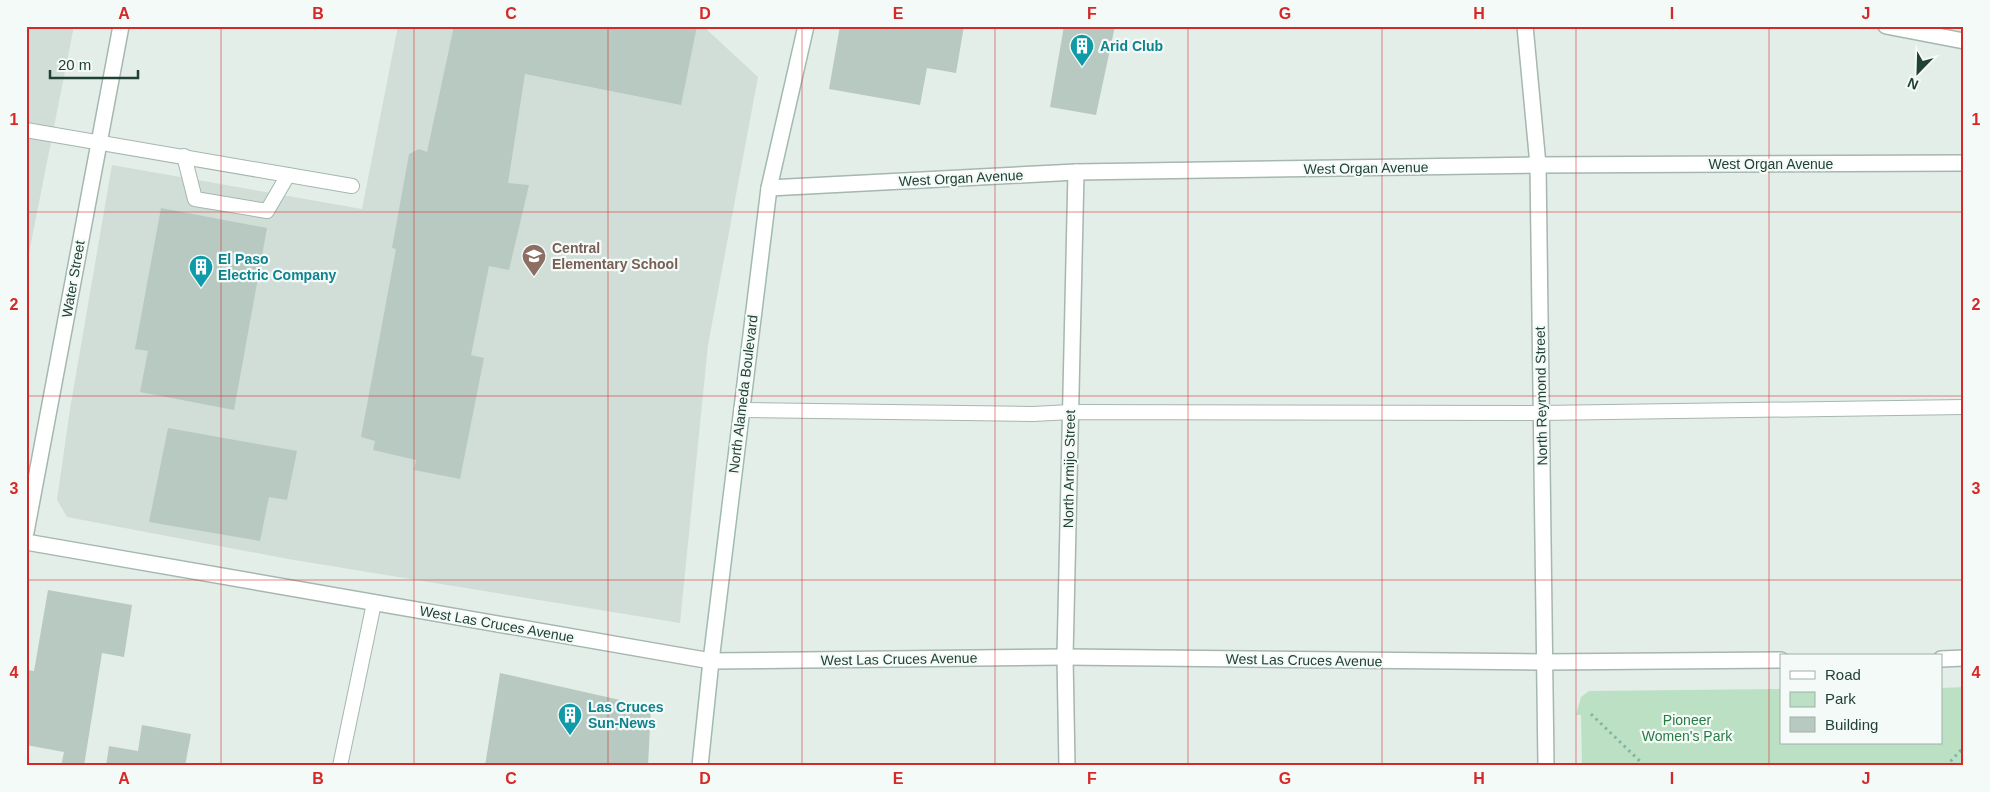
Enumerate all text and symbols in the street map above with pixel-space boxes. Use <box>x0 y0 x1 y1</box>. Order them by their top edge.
text: A <box>118 5 130 22</box>
text: B <box>312 5 324 22</box>
text: C <box>505 5 517 22</box>
text: D <box>699 5 711 22</box>
text: E <box>893 5 904 22</box>
text: F <box>1087 5 1097 22</box>
text: G <box>1279 5 1291 22</box>
text: H <box>1473 5 1485 22</box>
text: I <box>1670 5 1674 22</box>
text: J <box>1862 5 1870 22</box>
building icon: Arid Club <box>1069 33 1095 67</box>
place label: Arid Club <box>1100 38 1163 54</box>
scale bar <box>50 48 138 80</box>
north arrow <box>1892 48 1942 98</box>
text: 20 m <box>58 56 91 73</box>
text: N <box>1905 75 1921 93</box>
text: 1 <box>10 111 19 128</box>
text: 1 <box>1972 111 1981 128</box>
street label: West Organ Avenue <box>1709 156 1834 172</box>
street label: West Organ Avenue <box>1303 159 1429 177</box>
street label: West Organ Avenue <box>898 167 1024 189</box>
street label: Water Street <box>58 239 88 319</box>
place label: Central Elementary School <box>552 240 678 272</box>
school or university icon: Central Elementary School <box>521 243 547 277</box>
place label: El Paso Electric Company <box>218 251 336 283</box>
building icon: El Paso Electric Company <box>188 254 214 288</box>
text: 2 <box>10 296 19 313</box>
text: 2 <box>1972 296 1981 313</box>
street label: North Alameda Boulevard <box>725 314 761 474</box>
street label: North Reymond Street <box>1532 326 1550 466</box>
street label: North Armijo Street <box>1060 410 1078 528</box>
text: 3 <box>10 480 19 497</box>
text: 3 <box>1972 480 1981 497</box>
street label: West Las Cruces Avenue <box>418 603 576 646</box>
street label: West Las Cruces Avenue <box>821 650 978 668</box>
street label: West Las Cruces Avenue <box>1226 651 1383 669</box>
legend <box>1780 654 1942 744</box>
text: 4 <box>10 664 19 681</box>
text: 4 <box>1972 664 1981 681</box>
text: Road <box>1825 666 1861 683</box>
text: Park <box>1825 690 1856 707</box>
place label: Las Cruces Sun-News <box>588 699 664 731</box>
building icon: Las Cruces Sun-News <box>557 702 583 736</box>
park label: Pioneer Women's Park <box>1642 712 1733 744</box>
text: Building <box>1825 716 1878 733</box>
text: A <box>118 770 130 787</box>
text: B <box>312 770 324 787</box>
text: C <box>505 770 517 787</box>
text: D <box>699 770 711 787</box>
text: E <box>893 770 904 787</box>
text: F <box>1087 770 1097 787</box>
text: G <box>1279 770 1291 787</box>
text: H <box>1473 770 1485 787</box>
text: I <box>1670 770 1674 787</box>
text: J <box>1862 770 1870 787</box>

